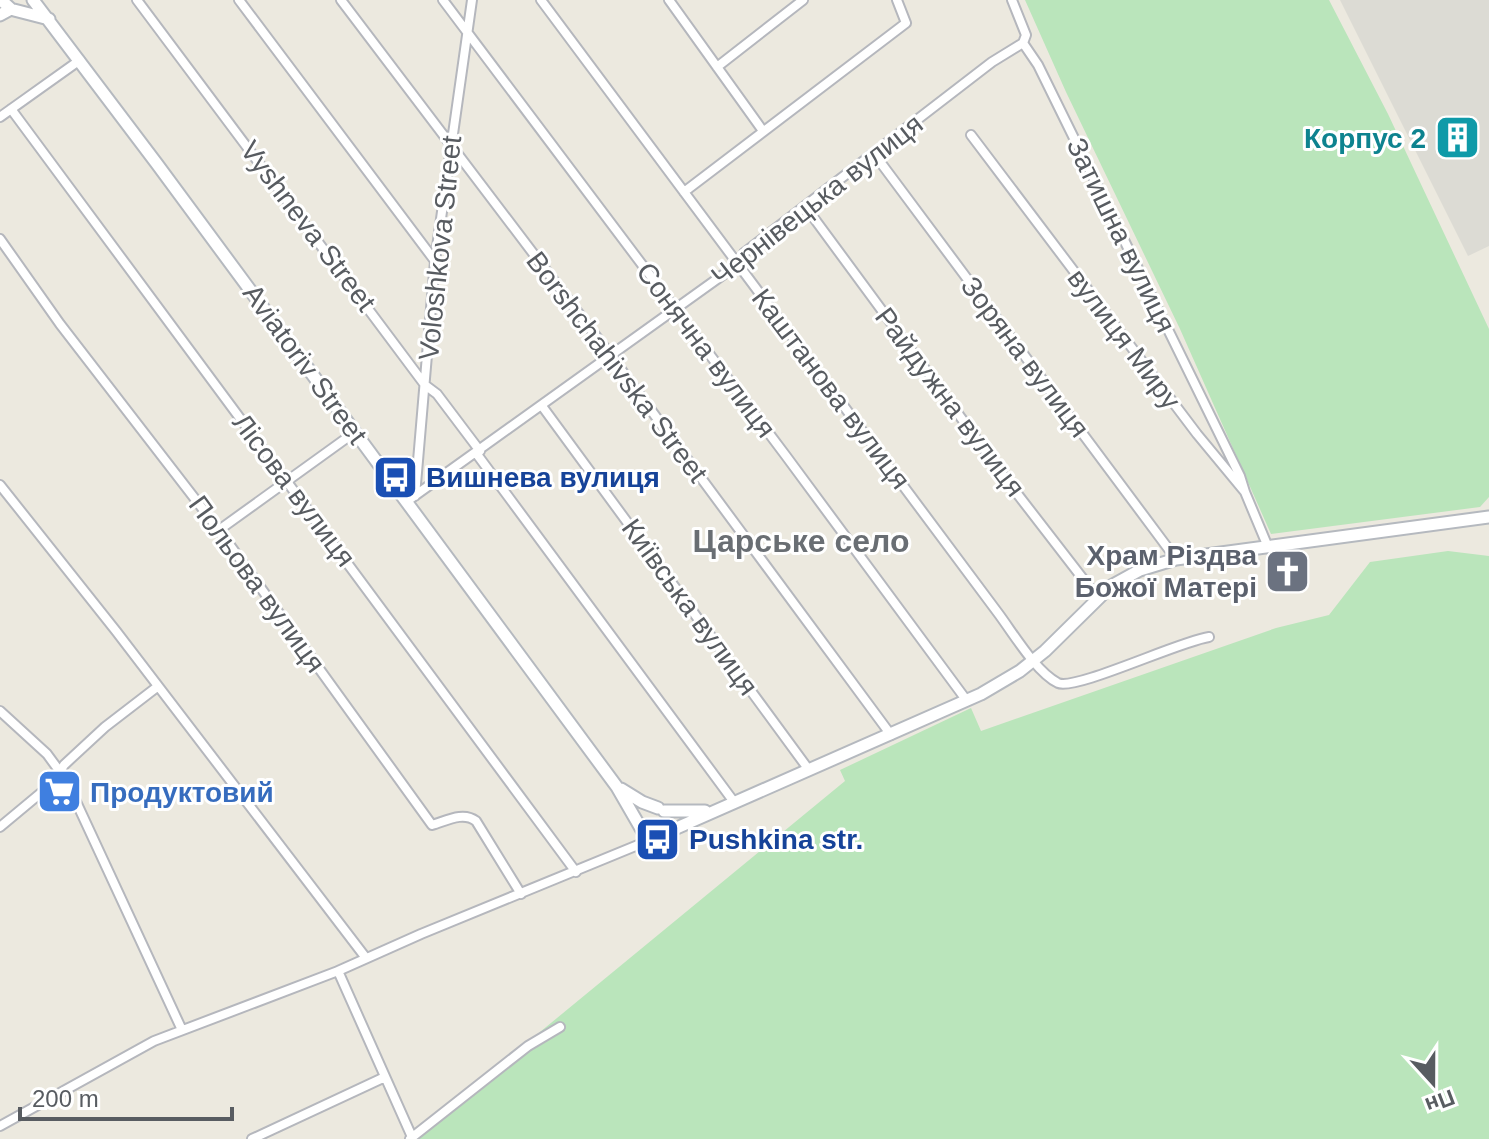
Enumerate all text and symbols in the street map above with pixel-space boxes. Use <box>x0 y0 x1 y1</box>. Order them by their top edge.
street label: Чернівецька вулиця <box>705 108 929 292</box>
building icon: Корпус 2 <box>1433 114 1481 162</box>
place label: Корпус 2 <box>1304 123 1426 154</box>
street label: Затишна вулиця <box>1061 133 1181 337</box>
street label: Voloshkova Street <box>413 134 467 362</box>
street label: Vyshneva Street <box>234 135 382 317</box>
street label: Borshchahivska Street <box>520 246 714 488</box>
street label: Сонячна вулиця <box>630 257 782 443</box>
street label: вулиця Миру <box>1061 263 1187 415</box>
street label: Зоряна вулиця <box>955 271 1095 443</box>
street label: Aviatoriv Street <box>237 278 373 450</box>
street label: Каштанова вулиця <box>746 283 916 495</box>
street label: Райдужна вулиця <box>869 302 1031 502</box>
street label: Лісова вулиця <box>226 408 362 572</box>
bus stop icon: Вишнева вулиця <box>371 453 419 501</box>
place label: Вишнева вулиця <box>426 462 660 493</box>
street label: Польова вулиця <box>183 490 331 678</box>
street label: Київська вулиця <box>616 513 764 701</box>
district label: Царське село <box>692 523 910 559</box>
place label: Храм Різдва Божої Матері <box>1075 540 1257 603</box>
church icon: Храм Різдва Божої Матері <box>1264 547 1312 595</box>
supermarket icon: Продуктовий <box>35 768 83 816</box>
place label: Продуктовий <box>90 777 274 808</box>
bus stop icon: Pushkina str. <box>634 815 682 863</box>
place label: Pushkina str. <box>689 824 863 855</box>
north arrow <box>1393 1043 1473 1123</box>
scale bar <box>20 1071 232 1121</box>
text: Пн <box>1422 1084 1458 1118</box>
text: 200 m <box>32 1085 99 1112</box>

